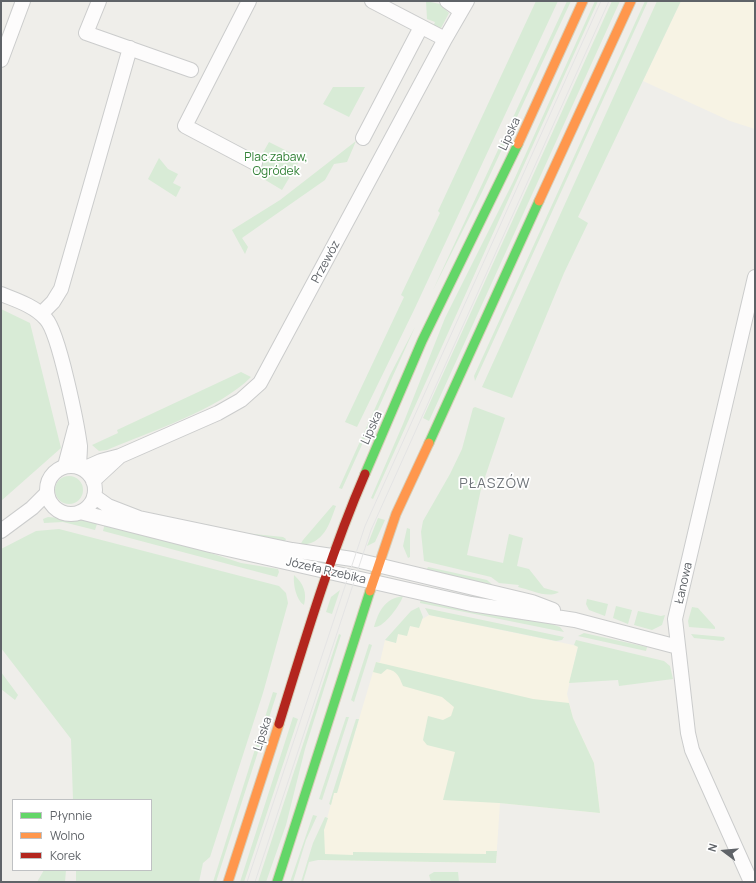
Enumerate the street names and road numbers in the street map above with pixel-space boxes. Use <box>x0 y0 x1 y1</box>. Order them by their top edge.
street label: Lipska <box>496 115 524 153</box>
street label: Przewóz <box>309 238 343 286</box>
street label: Lipska <box>358 409 386 447</box>
street label: Józefa Rzebika <box>285 555 367 587</box>
street label: Łanowa <box>672 561 696 605</box>
street label: Lipska <box>251 715 275 753</box>

